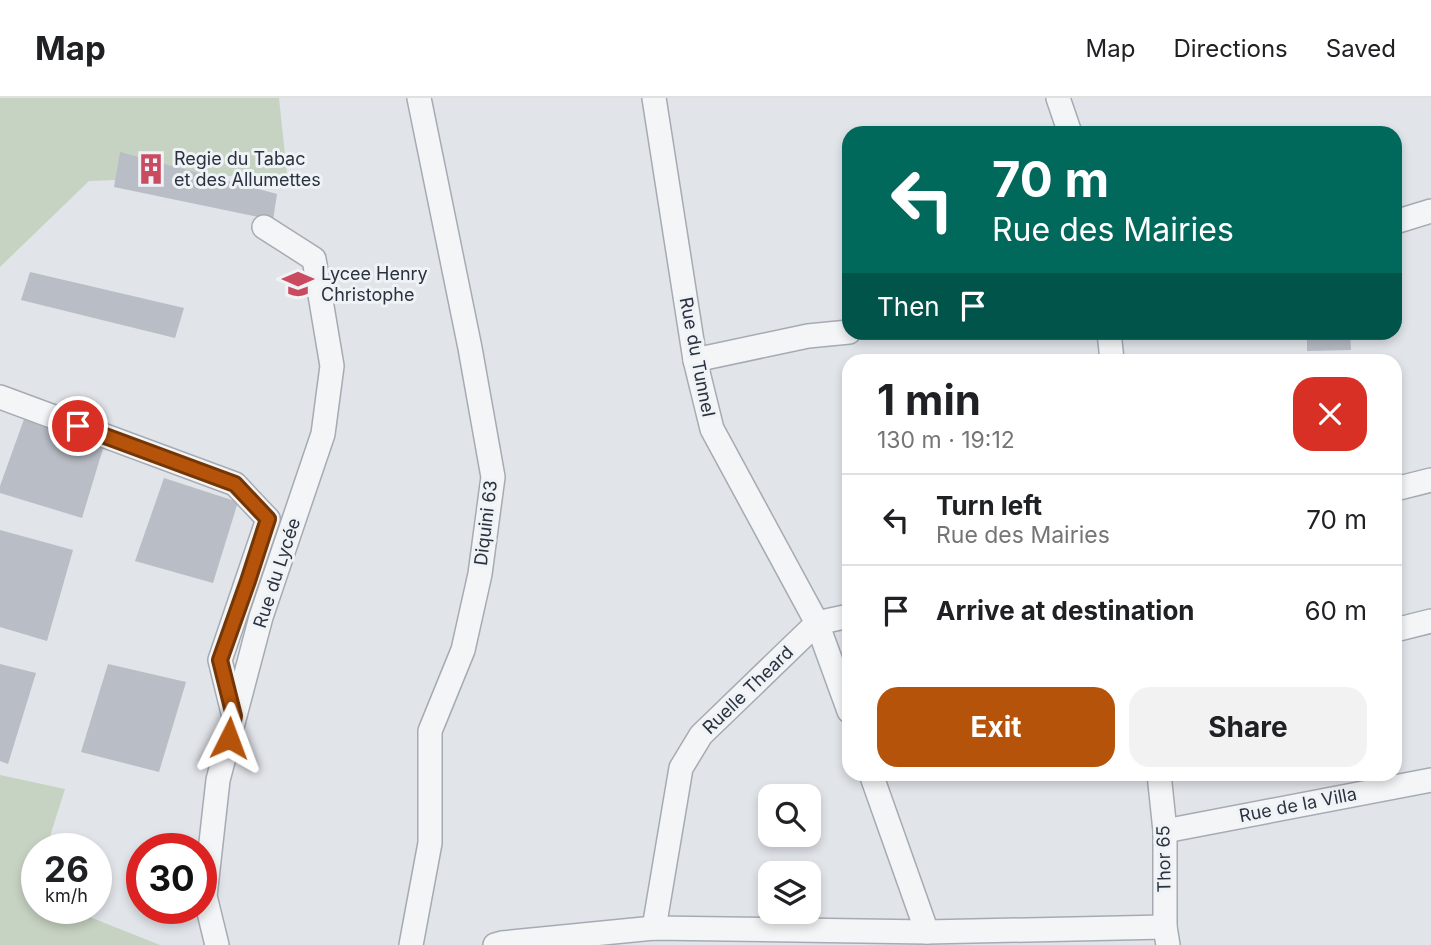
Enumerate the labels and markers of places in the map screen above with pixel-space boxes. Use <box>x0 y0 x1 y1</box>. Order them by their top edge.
place label: Regie du Tabac et des Allumettes <box>174 148 321 190</box>
building icon: Regie du Tabac et des Allumettes <box>134 152 168 186</box>
place label: Lycee Henry Christophe <box>321 263 428 305</box>
school or university icon: Lycee Henry Christophe <box>281 267 315 301</box>
pin <box>48 396 108 456</box>

